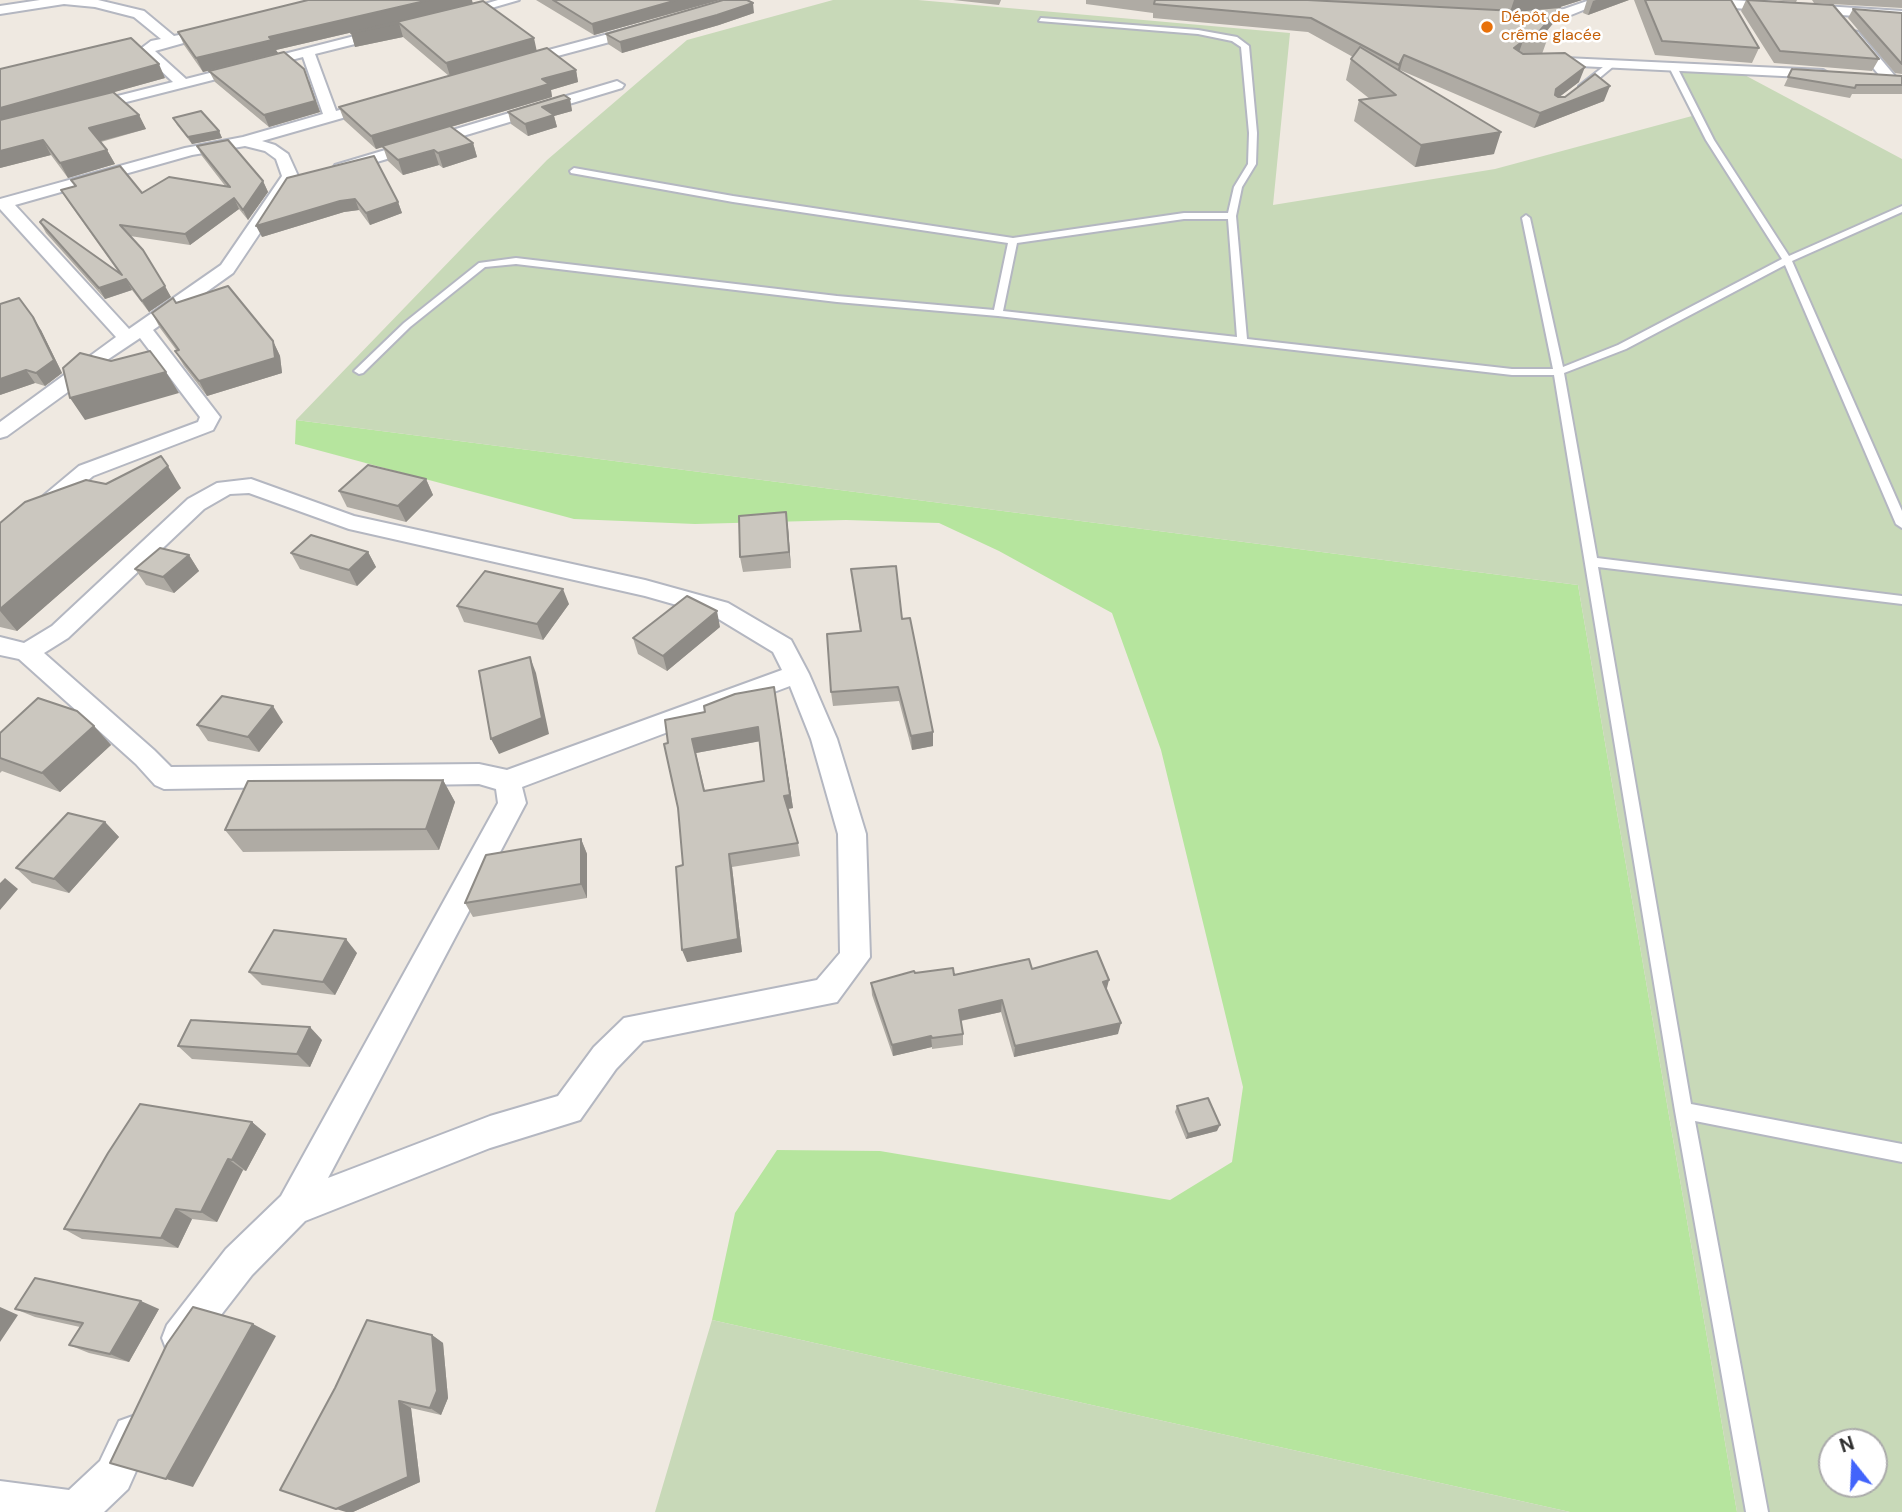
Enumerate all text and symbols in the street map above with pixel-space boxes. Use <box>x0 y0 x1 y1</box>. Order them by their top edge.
place label: Dépôt de crême glacée <box>1501 8 1601 46</box>
marker: Dépôt de crême glacée <box>1479 19 1495 35</box>
north arrow <box>1818 1428 1888 1498</box>
text: N <box>1837 1430 1857 1458</box>

